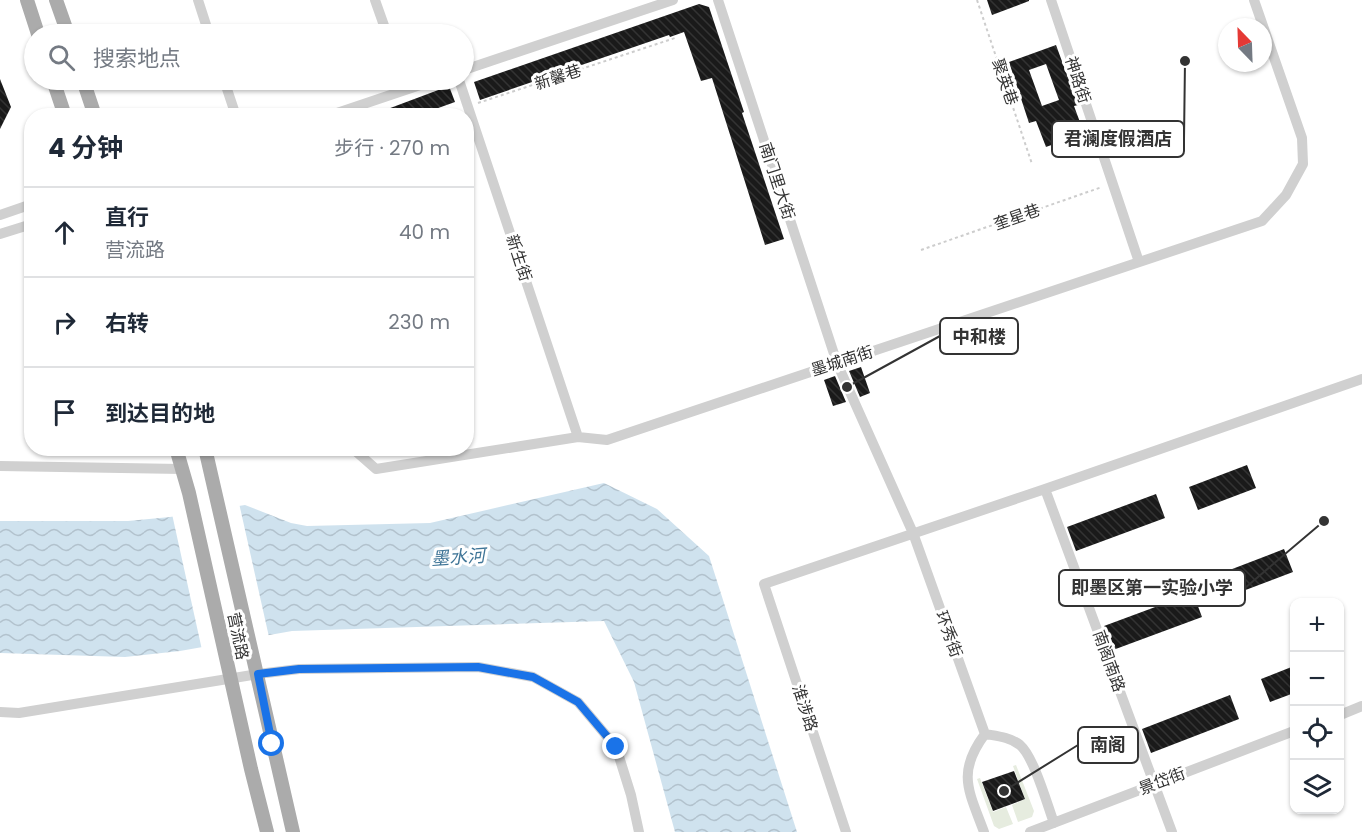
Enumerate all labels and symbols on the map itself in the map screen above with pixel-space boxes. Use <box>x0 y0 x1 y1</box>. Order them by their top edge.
north arrow <box>1218 18 1272 72</box>
street label: 神路街 <box>1060 54 1096 106</box>
street label: 聚英巷 <box>986 56 1024 108</box>
street label: 新馨巷 <box>532 59 584 95</box>
callout: 君澜度假酒店 <box>1052 121 1184 157</box>
text: 君澜度假酒店 <box>1064 126 1172 151</box>
street label: 南门里大街 <box>754 139 800 223</box>
street label: 奎星巷 <box>991 198 1043 236</box>
street label: 新生街 <box>501 232 537 284</box>
callout: 中和楼 <box>940 318 1018 354</box>
text: 中和楼 <box>952 324 1006 349</box>
street label: 墨城南街 <box>808 340 876 382</box>
water label: 墨水河 <box>430 542 489 571</box>
callout: 即墨区第一实验小学 <box>1059 570 1245 606</box>
text: 即墨区第一实验小学 <box>1071 575 1233 600</box>
street label: 环秀街 <box>930 608 968 660</box>
street label: 营流路 <box>222 610 254 662</box>
street label: 南阁南路 <box>1087 627 1131 695</box>
street label: 淮涉路 <box>787 682 823 734</box>
callout: 南阁 <box>1078 727 1138 763</box>
route start <box>258 730 284 756</box>
text: 南阁 <box>1090 732 1126 757</box>
route end <box>602 733 628 759</box>
street label: 景岱街 <box>1135 762 1189 800</box>

